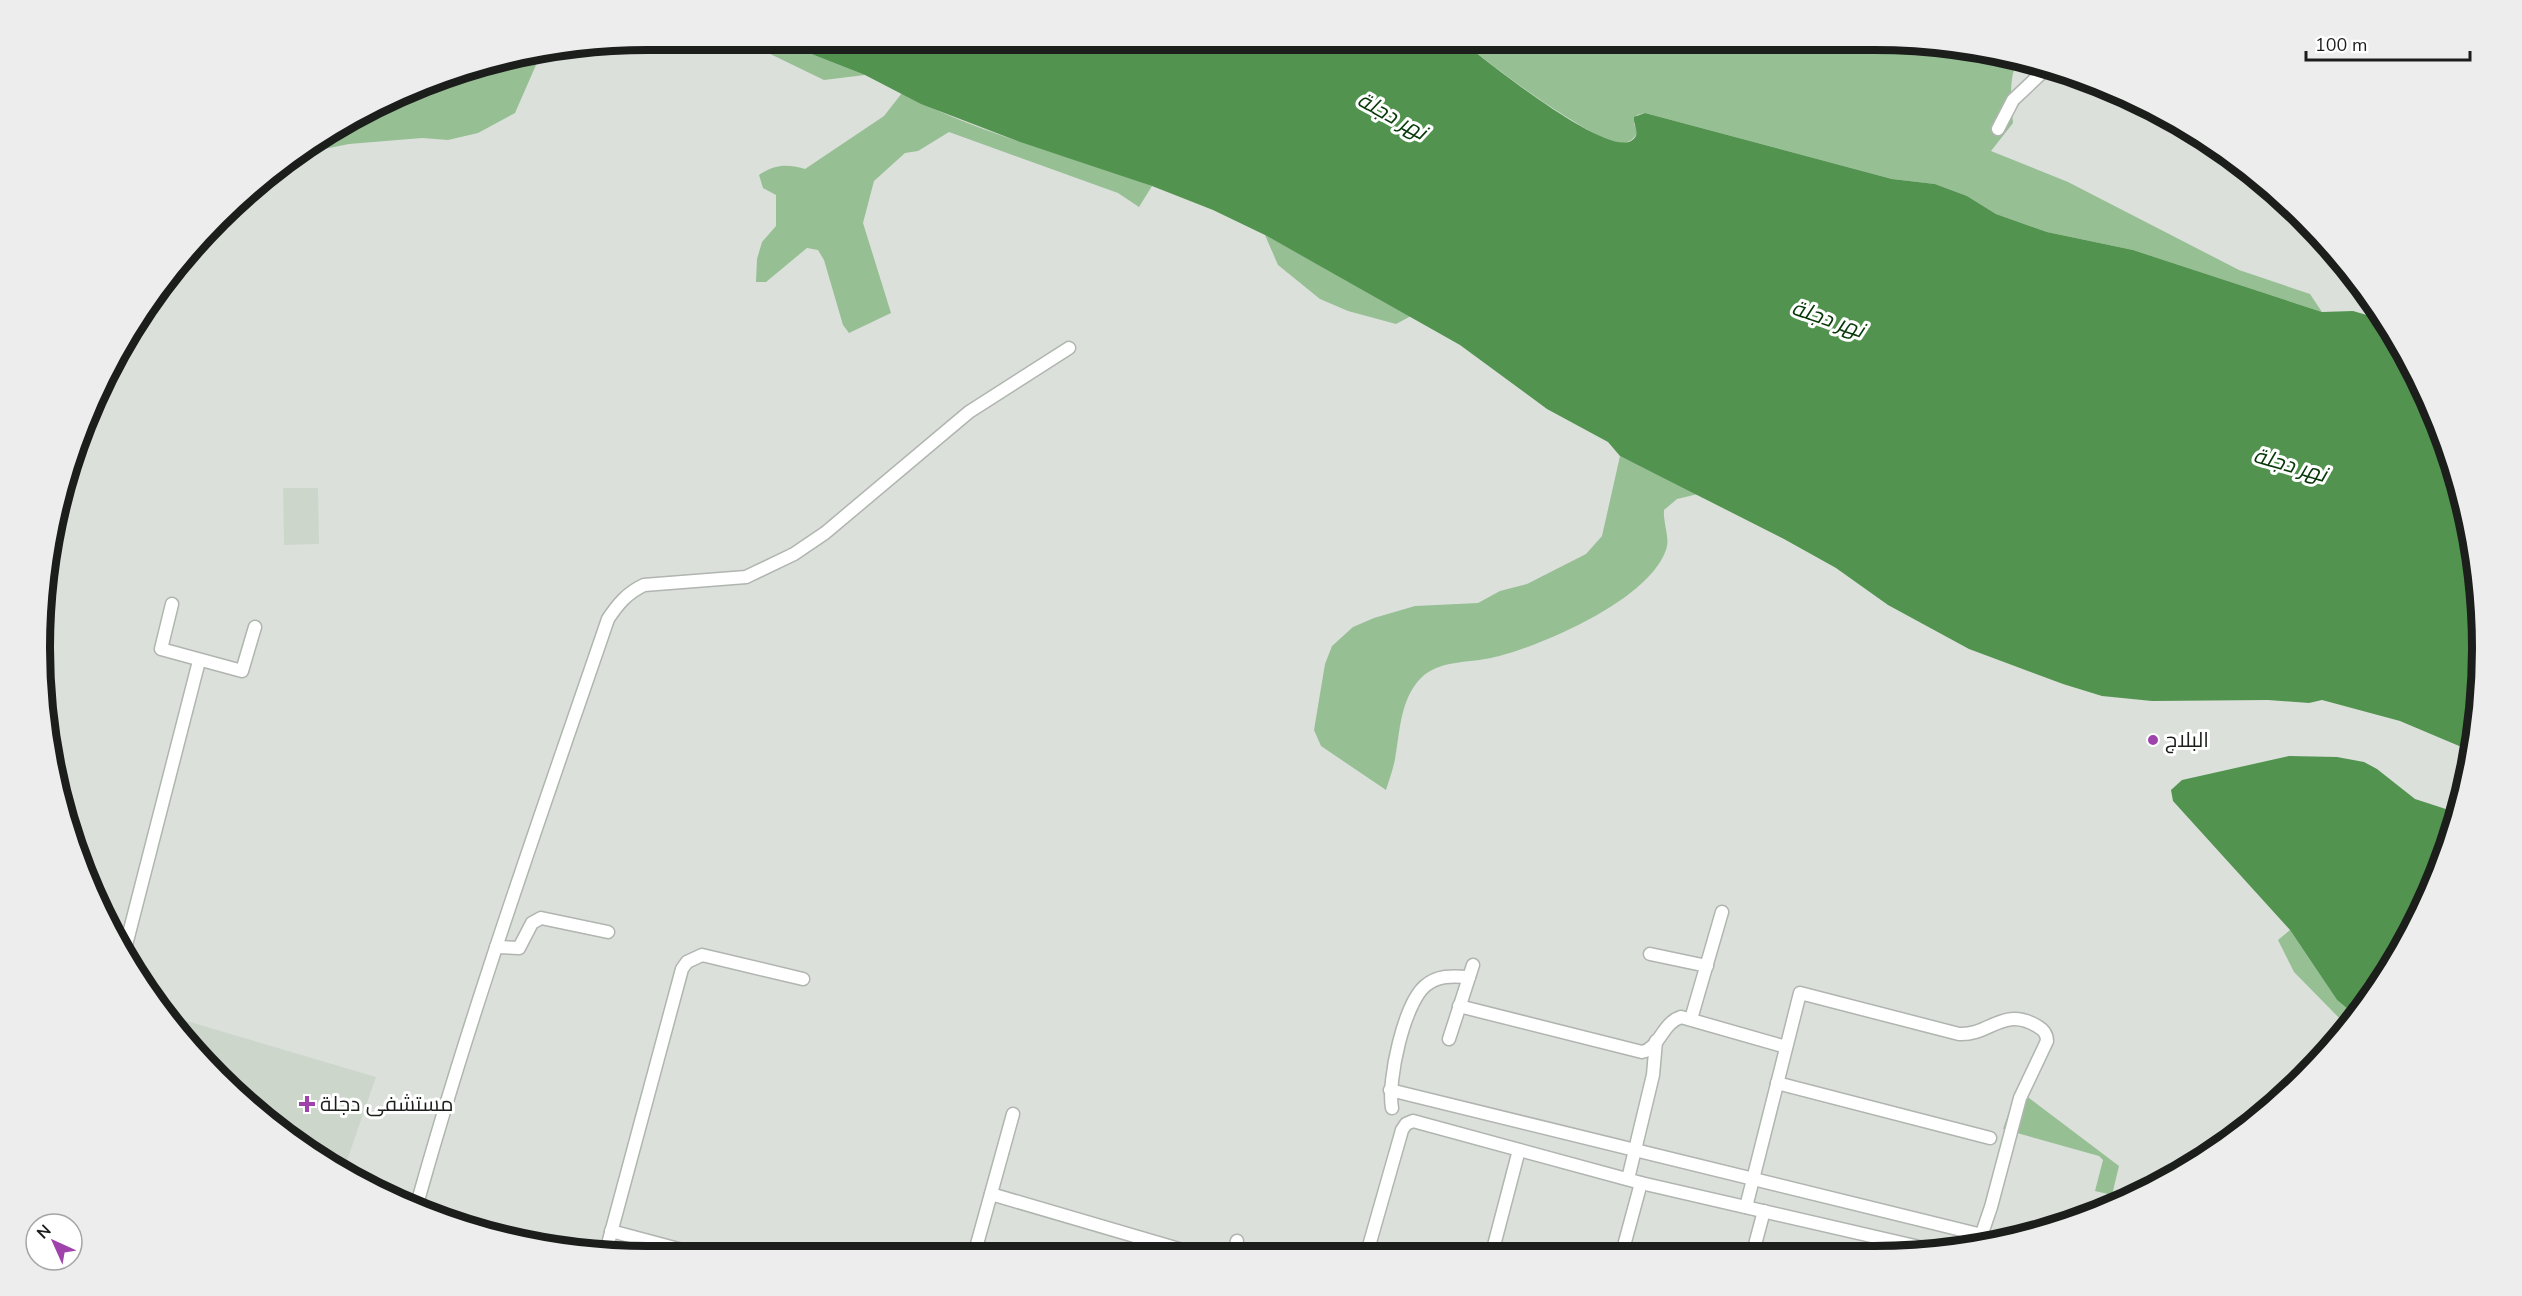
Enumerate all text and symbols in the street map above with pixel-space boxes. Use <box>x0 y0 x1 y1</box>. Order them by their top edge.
scale bar <box>2306 24 2470 62</box>
text: 100 m <box>2315 33 2367 57</box>
water label: نهر دجلة <box>1352 85 1434 148</box>
water label: نهر دجلة <box>1788 293 1870 346</box>
water label: نهر دجلة <box>2250 440 2332 490</box>
place label: البلاج <box>2165 726 2209 754</box>
marker: البلاج <box>2146 733 2160 747</box>
place label: مستشفى دجلة <box>320 1090 454 1118</box>
marker: مستشفى دجلة <box>298 1095 316 1113</box>
north arrow <box>24 1212 84 1272</box>
text: N <box>32 1220 56 1244</box>

